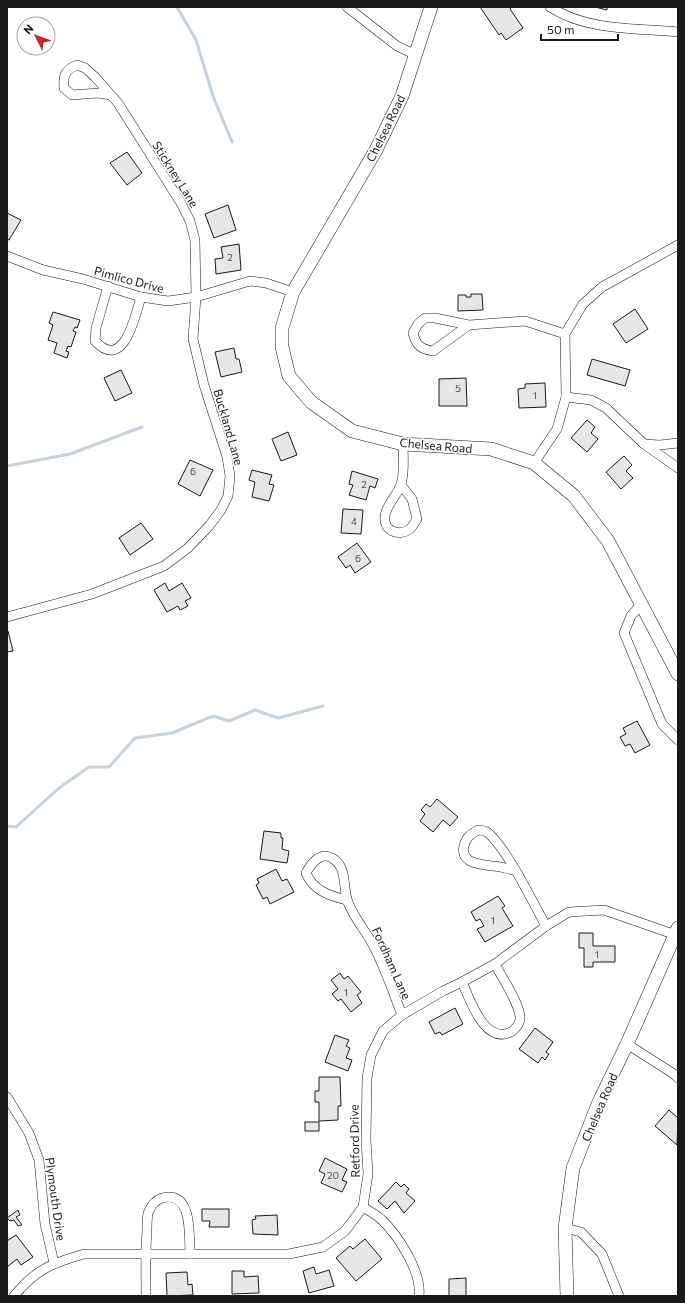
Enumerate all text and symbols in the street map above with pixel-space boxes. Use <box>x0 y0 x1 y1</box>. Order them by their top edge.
north arrow <box>16 16 56 56</box>
scale bar <box>541 16 618 42</box>
text: N <box>21 22 36 36</box>
text: 50 m <box>547 22 575 36</box>
street label: Chelsea Road <box>363 92 407 164</box>
street label: Stickney Lane <box>150 138 202 210</box>
house number: 2 <box>227 251 233 263</box>
street label: Pimlico Drive <box>93 263 165 295</box>
house number: 5 <box>455 382 461 394</box>
street label: Buckland Lane <box>211 387 247 467</box>
house number: 1 <box>533 389 537 401</box>
street label: Chelsea Road <box>399 435 473 455</box>
house number: 6 <box>190 465 196 477</box>
house number: 2 <box>361 478 367 490</box>
house number: 4 <box>351 515 357 527</box>
house number: 6 <box>355 552 361 564</box>
house number: 1 <box>491 914 495 926</box>
street label: Fordham Lane <box>370 925 414 1001</box>
house number: 1 <box>595 948 599 960</box>
house number: 1 <box>344 986 348 998</box>
street label: Chelsea Road <box>578 1071 620 1143</box>
street label: Retford Drive <box>346 1104 362 1178</box>
street label: Plymouth Drive <box>43 1156 69 1242</box>
house number: 20 <box>327 1169 339 1181</box>

